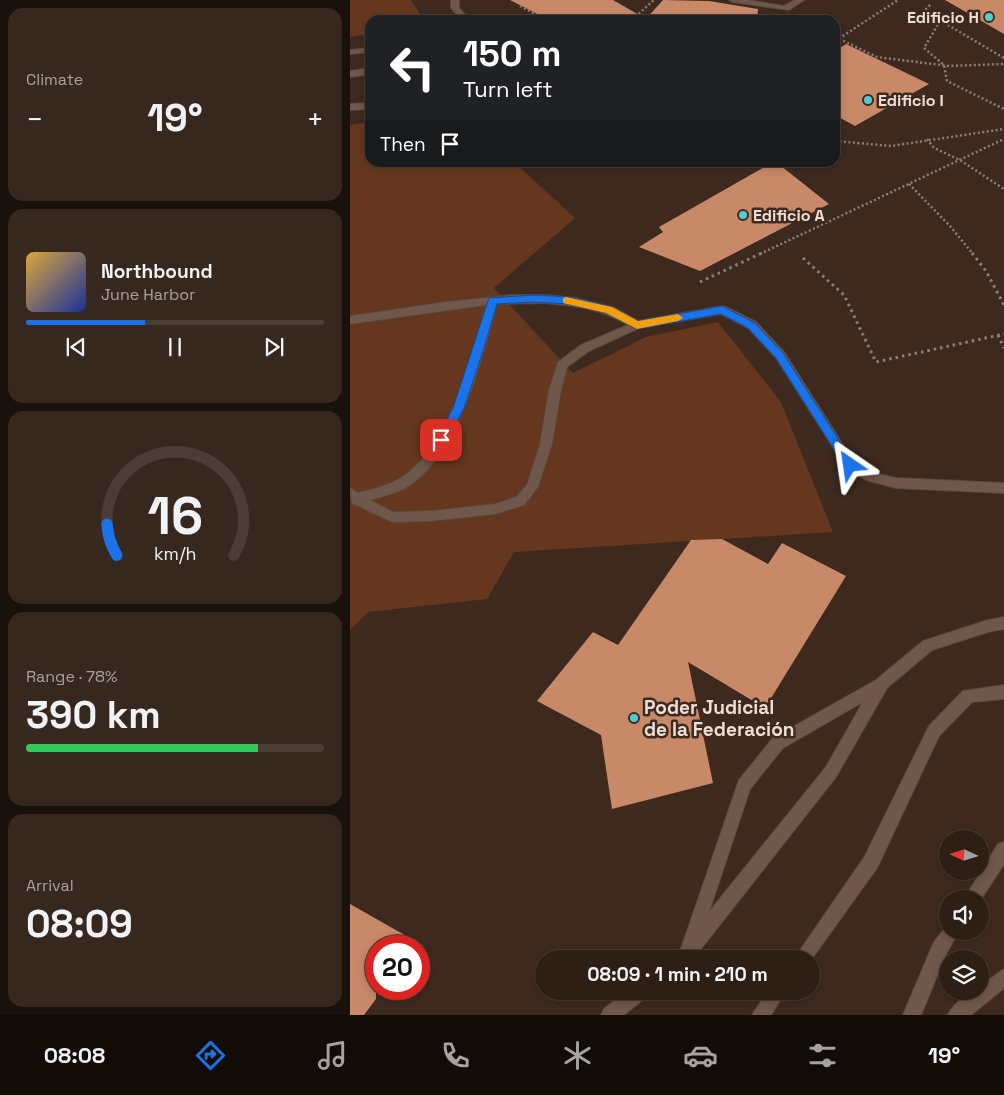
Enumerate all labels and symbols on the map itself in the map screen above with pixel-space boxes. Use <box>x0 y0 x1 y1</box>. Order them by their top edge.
place label: Edificio H <box>907 7 979 28</box>
marker: Edificio H <box>983 11 995 23</box>
place label: Edificio I <box>878 90 944 111</box>
marker: Edificio I <box>862 94 874 106</box>
place label: Edificio A <box>753 205 825 226</box>
marker: Edificio A <box>737 209 749 221</box>
pin <box>420 419 462 461</box>
position arrow <box>823 438 875 490</box>
place label: Poder Judicial de la Federación <box>644 695 795 742</box>
marker: Poder Judicial de la Federación <box>628 712 640 724</box>
north arrow <box>939 830 989 880</box>
speed limit sign: 20 <box>365 935 430 1000</box>

